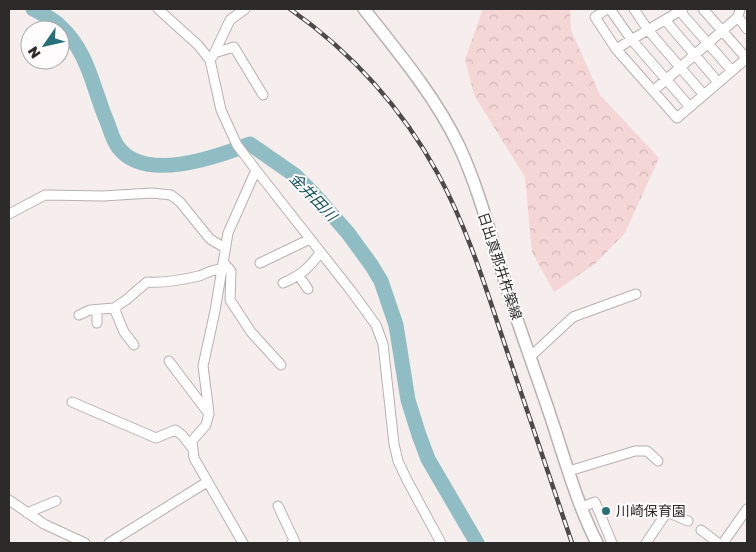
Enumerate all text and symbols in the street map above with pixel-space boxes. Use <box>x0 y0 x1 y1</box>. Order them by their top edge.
north arrow <box>20 20 70 70</box>
text: N <box>24 43 44 62</box>
water label: 金井田川 <box>286 168 342 226</box>
street label: 日出真那井杵築線 <box>475 210 526 322</box>
place label: 川崎保育園 <box>616 502 686 519</box>
marker: 川崎保育園 <box>600 505 612 517</box>

